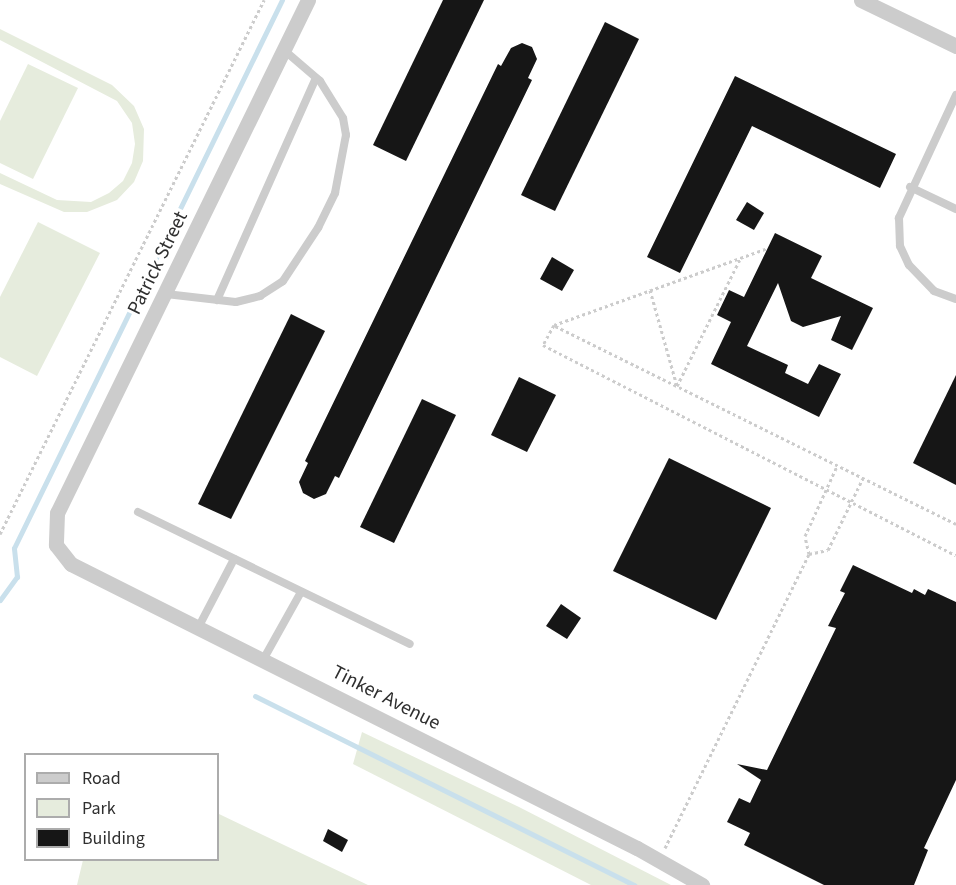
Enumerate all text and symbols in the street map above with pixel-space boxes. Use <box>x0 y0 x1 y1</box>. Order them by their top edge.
street label: Patrick Street <box>123 207 193 319</box>
street label: Tinker Avenue <box>328 660 444 736</box>
legend <box>24 753 219 861</box>
text: Road <box>82 766 121 791</box>
text: Park <box>82 796 116 821</box>
text: Building <box>82 826 145 851</box>

